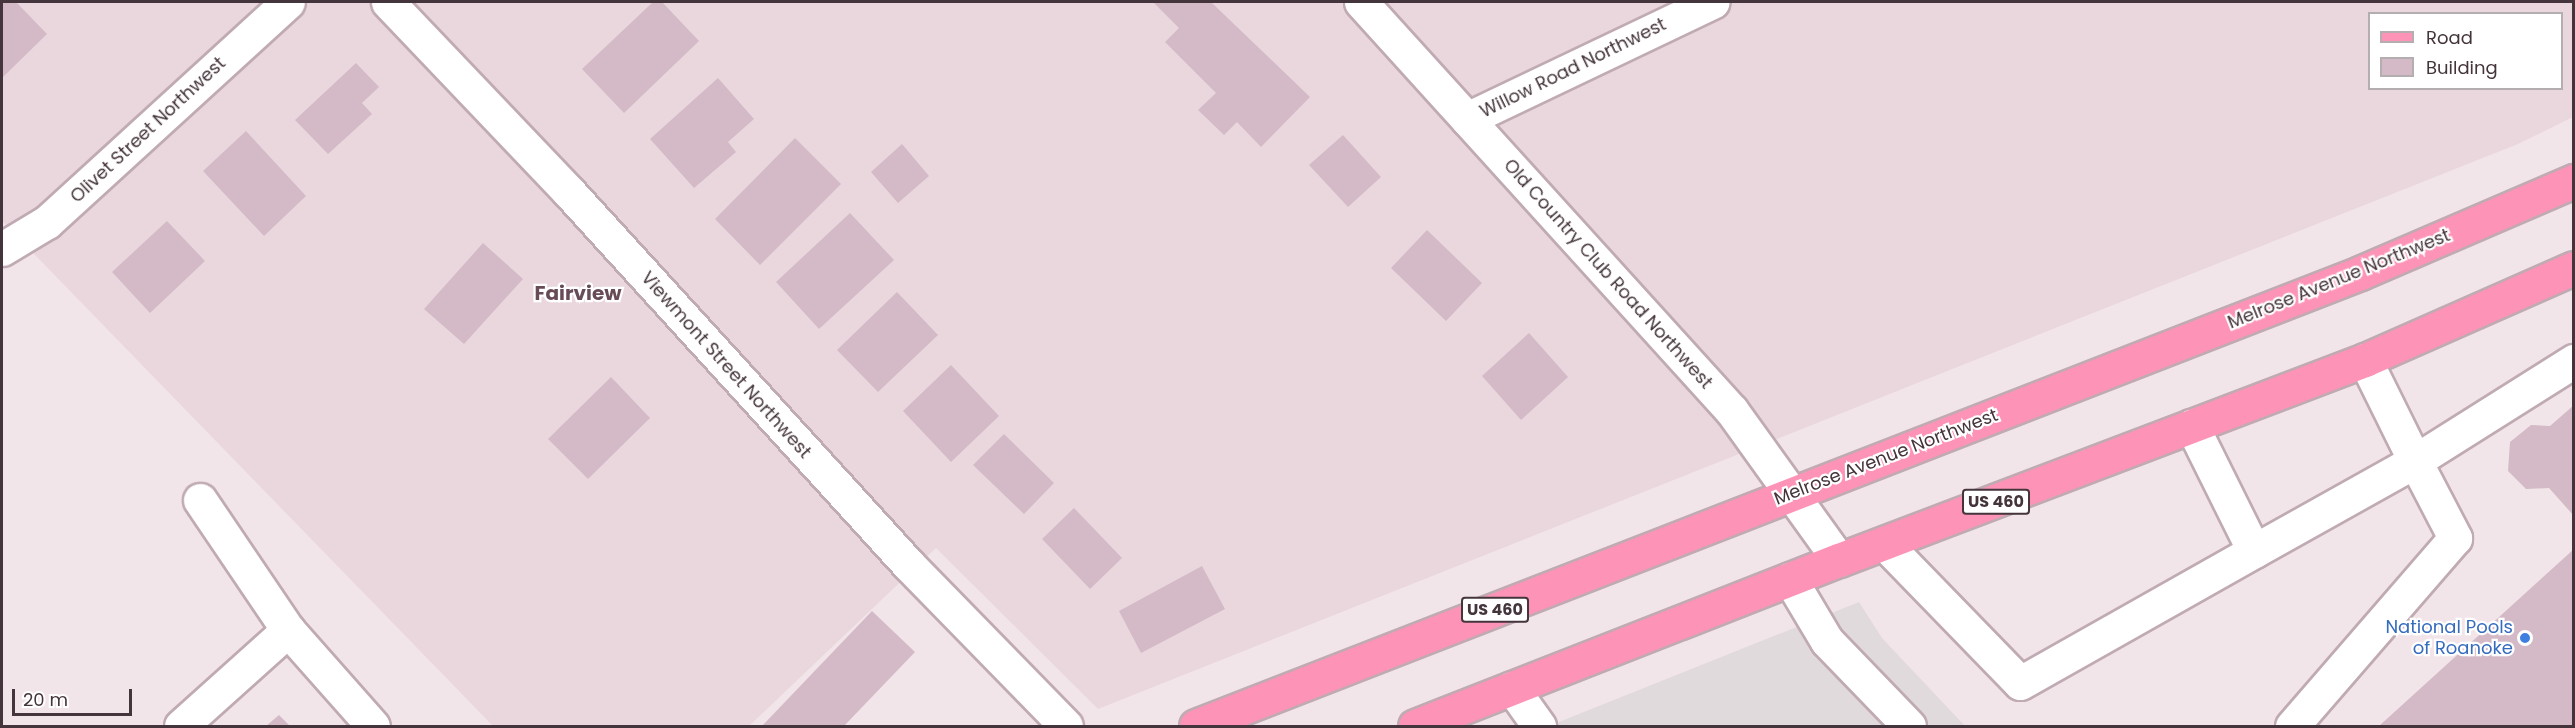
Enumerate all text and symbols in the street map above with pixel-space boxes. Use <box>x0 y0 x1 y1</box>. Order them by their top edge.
legend <box>2368 12 2563 90</box>
street label: Willow Road Northwest <box>1476 13 1670 123</box>
text: Road <box>2426 25 2473 50</box>
street label: Olivet Street Northwest <box>66 53 230 207</box>
text: Building <box>2426 55 2498 80</box>
street label: Old Country Club Road Northwest <box>1499 155 1717 393</box>
street label: Melrose Avenue Northwest <box>2225 224 2453 334</box>
street label: Viewmont Street Northwest <box>636 267 816 463</box>
district label: Fairview <box>534 281 622 305</box>
street label: Melrose Avenue Northwest <box>1771 404 2001 510</box>
road number: US 460 <box>1962 489 2030 515</box>
road number: US 460 <box>1460 597 1530 623</box>
place label: National Pools of Roanoke <box>2385 617 2513 660</box>
marker: National Pools of Roanoke <box>2518 631 2532 645</box>
scale bar <box>15 677 135 715</box>
text: 20 m <box>23 687 68 712</box>

